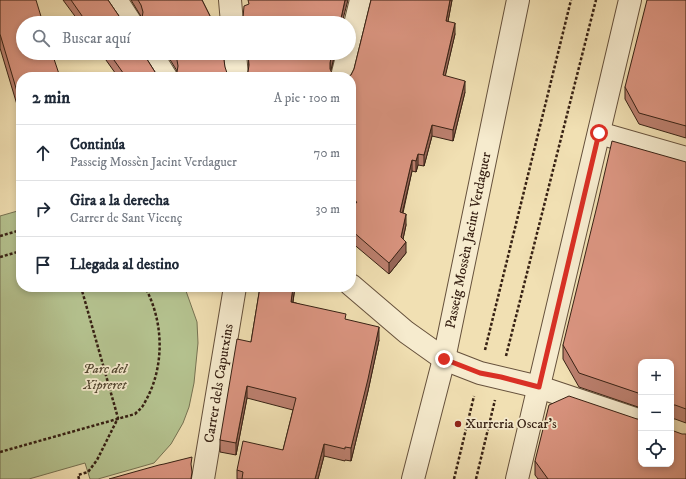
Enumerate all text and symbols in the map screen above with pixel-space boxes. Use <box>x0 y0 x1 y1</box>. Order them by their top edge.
search box <box>16 16 356 60</box>
icon: search <box>30 27 52 49</box>
text: Buscar aquí <box>62 29 130 48</box>
text: 2 min <box>32 87 70 109</box>
text: A pie · 100 m <box>274 90 340 106</box>
route start <box>590 124 608 142</box>
text: Continúa <box>70 135 125 154</box>
icon: ahead <box>32 142 54 164</box>
text: 70 m <box>314 145 340 161</box>
street label: Passeig Mossèn Jacint Verdaguer <box>441 150 496 330</box>
text: Passeig Mossèn Jacint Verdaguer <box>70 154 237 170</box>
text: Gira a la derecha <box>70 191 169 210</box>
icon: right <box>32 198 54 220</box>
text: 30 m <box>316 201 340 217</box>
text: Carrer de Sant Vicenç <box>70 210 182 226</box>
icon: arrive <box>32 254 54 276</box>
text: Llegada al destino <box>70 255 179 274</box>
street label: Carrer dels Caputxins <box>200 322 238 444</box>
route end <box>435 350 453 368</box>
map controls <box>638 359 674 467</box>
button: + <box>638 359 674 395</box>
park label: Parc del Xipreret <box>83 360 128 394</box>
button: − <box>638 395 674 431</box>
place label: Xurreria Oscar’s <box>466 415 557 433</box>
marker: Xurreria Oscar’s <box>453 419 463 429</box>
button: locate <box>638 431 674 467</box>

